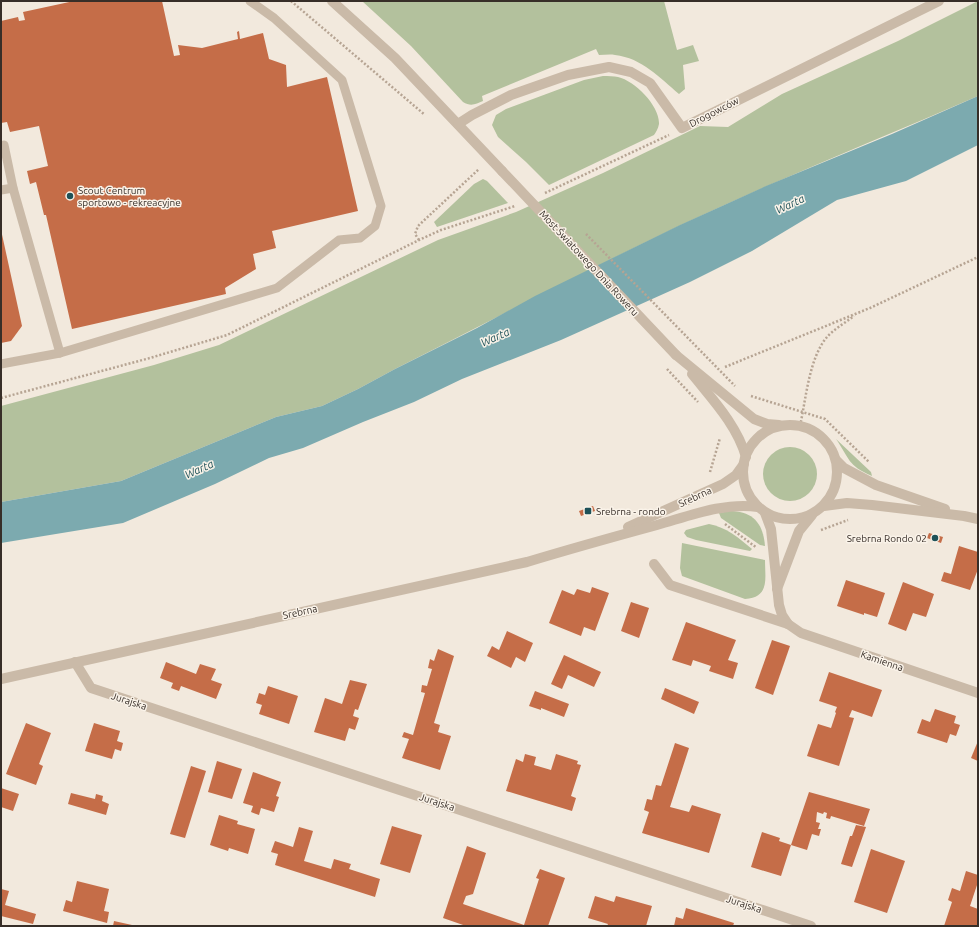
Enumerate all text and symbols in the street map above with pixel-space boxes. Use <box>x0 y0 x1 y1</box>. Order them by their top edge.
street label: Drogowców <box>687 95 741 129</box>
place label: Scout Centrum sportowo - rekreacyjne <box>78 185 181 208</box>
marker: Scout Centrum sportowo - rekreacyjne <box>65 191 75 201</box>
water label: Warta <box>774 192 806 216</box>
street label: Most Światowego Dnia Roweru <box>537 207 642 318</box>
water label: Warta <box>479 325 511 349</box>
water label: Warta <box>183 457 215 481</box>
street label: Srebrna <box>677 485 713 509</box>
marker: Srebrna - rondo <box>583 506 593 516</box>
place label: Srebrna - rondo <box>596 506 666 517</box>
place label: Srebrna Rondo 02 <box>847 533 927 544</box>
marker: Srebrna Rondo 02 <box>930 533 940 543</box>
street label: Srebrna <box>282 603 318 621</box>
street label: Kamienna <box>859 649 905 673</box>
street label: Jurajska <box>110 690 148 712</box>
street label: Jurajska <box>418 791 456 813</box>
street label: Jurajska <box>725 893 763 915</box>

